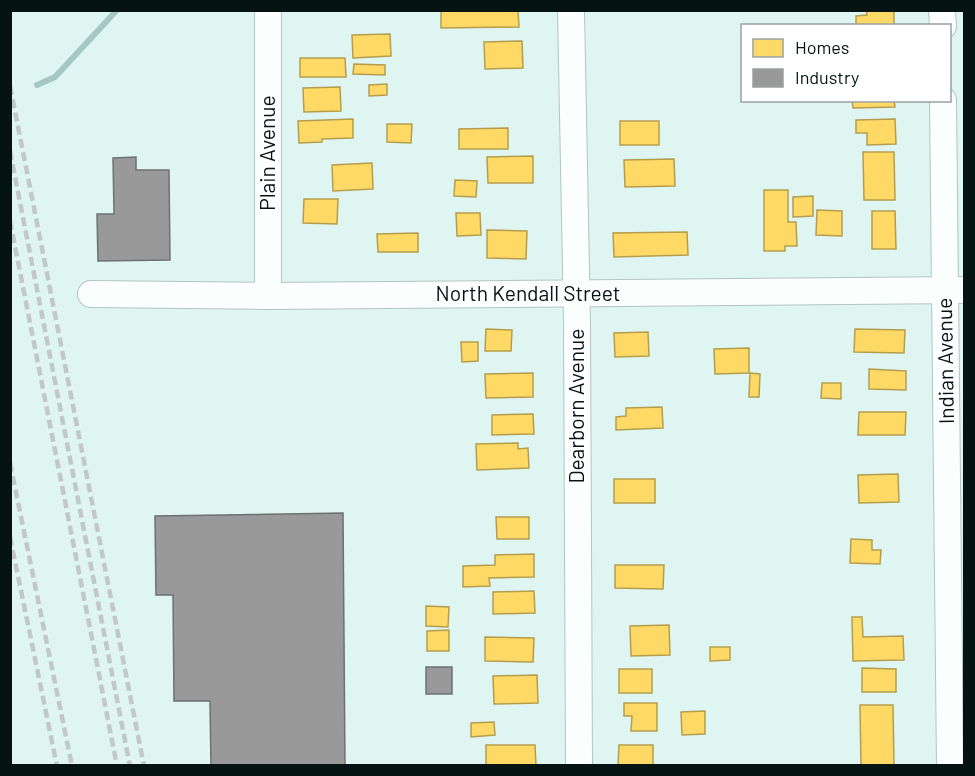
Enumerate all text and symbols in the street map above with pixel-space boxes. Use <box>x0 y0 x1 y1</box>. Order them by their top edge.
legend <box>741 24 951 102</box>
text: Homes <box>795 36 849 58</box>
text: Industry <box>795 66 859 88</box>
street label: Plain Avenue <box>254 95 279 211</box>
street label: North Kendall Street <box>435 280 621 305</box>
street label: Indian Avenue <box>931 298 958 424</box>
street label: Dearborn Avenue <box>563 328 588 484</box>

